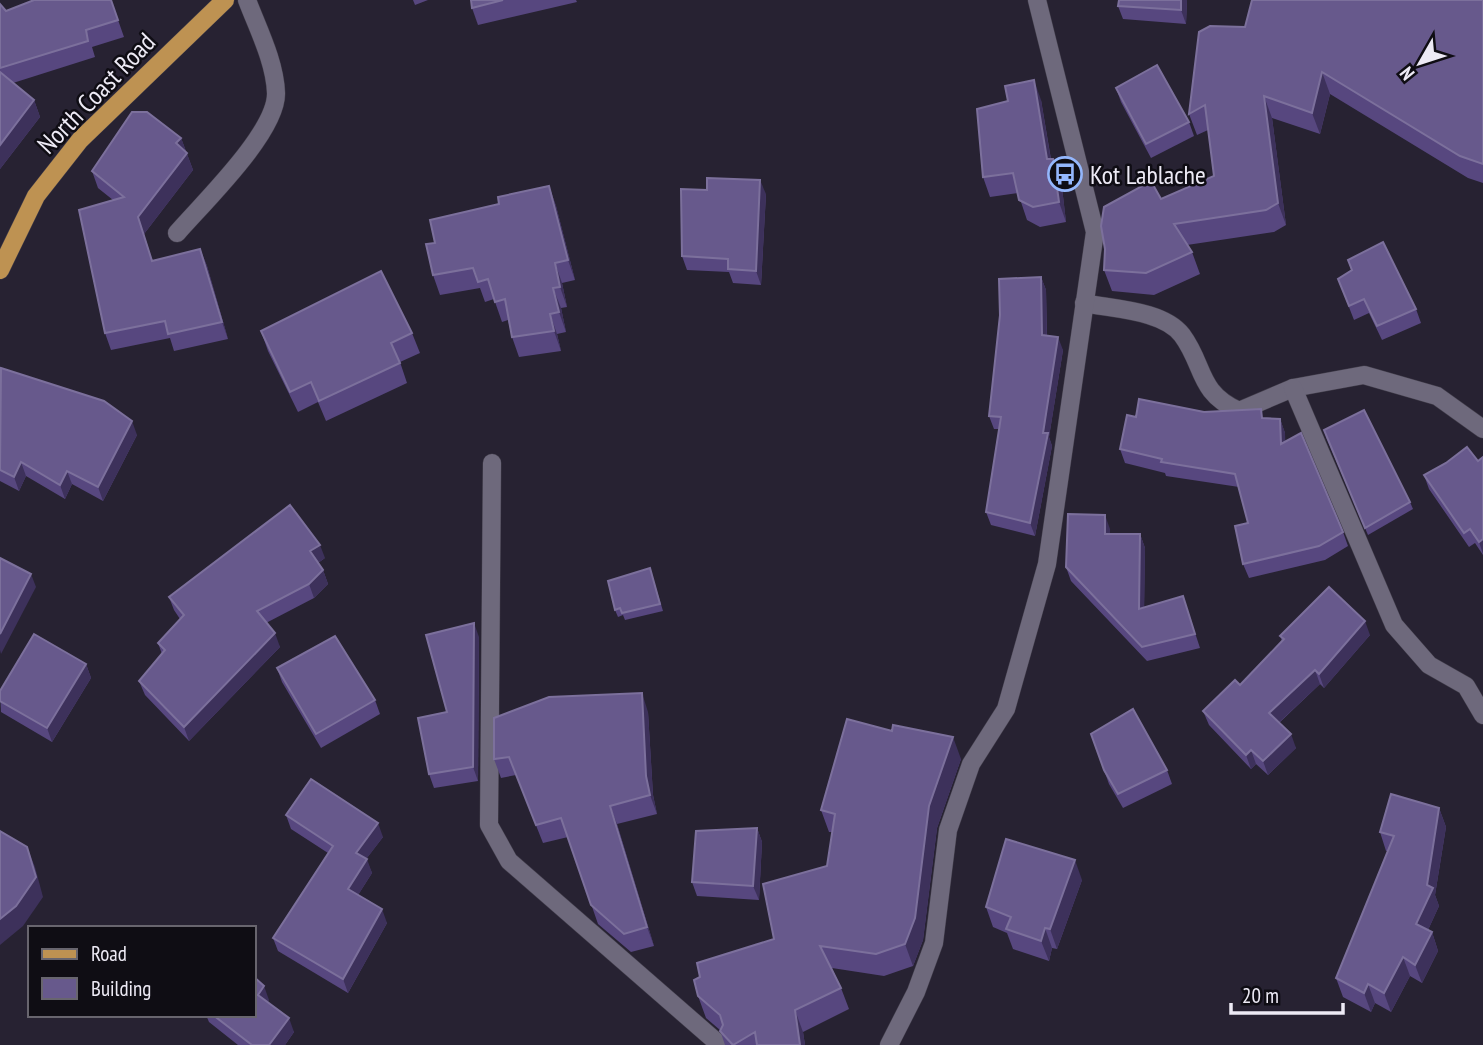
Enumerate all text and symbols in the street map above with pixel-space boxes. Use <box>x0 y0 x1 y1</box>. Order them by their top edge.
street label: North Coast Road <box>30 26 162 160</box>
north arrow <box>1385 28 1455 98</box>
text: N <box>1394 62 1419 85</box>
bus stop icon: Kot Lablache <box>1046 155 1084 193</box>
place label: Kot Lablache <box>1090 158 1206 191</box>
legend <box>28 926 256 1017</box>
text: Road <box>91 940 127 967</box>
scale bar <box>1231 972 1343 1016</box>
text: Building <box>91 975 151 1002</box>
text: 20 m <box>1242 982 1279 1009</box>

